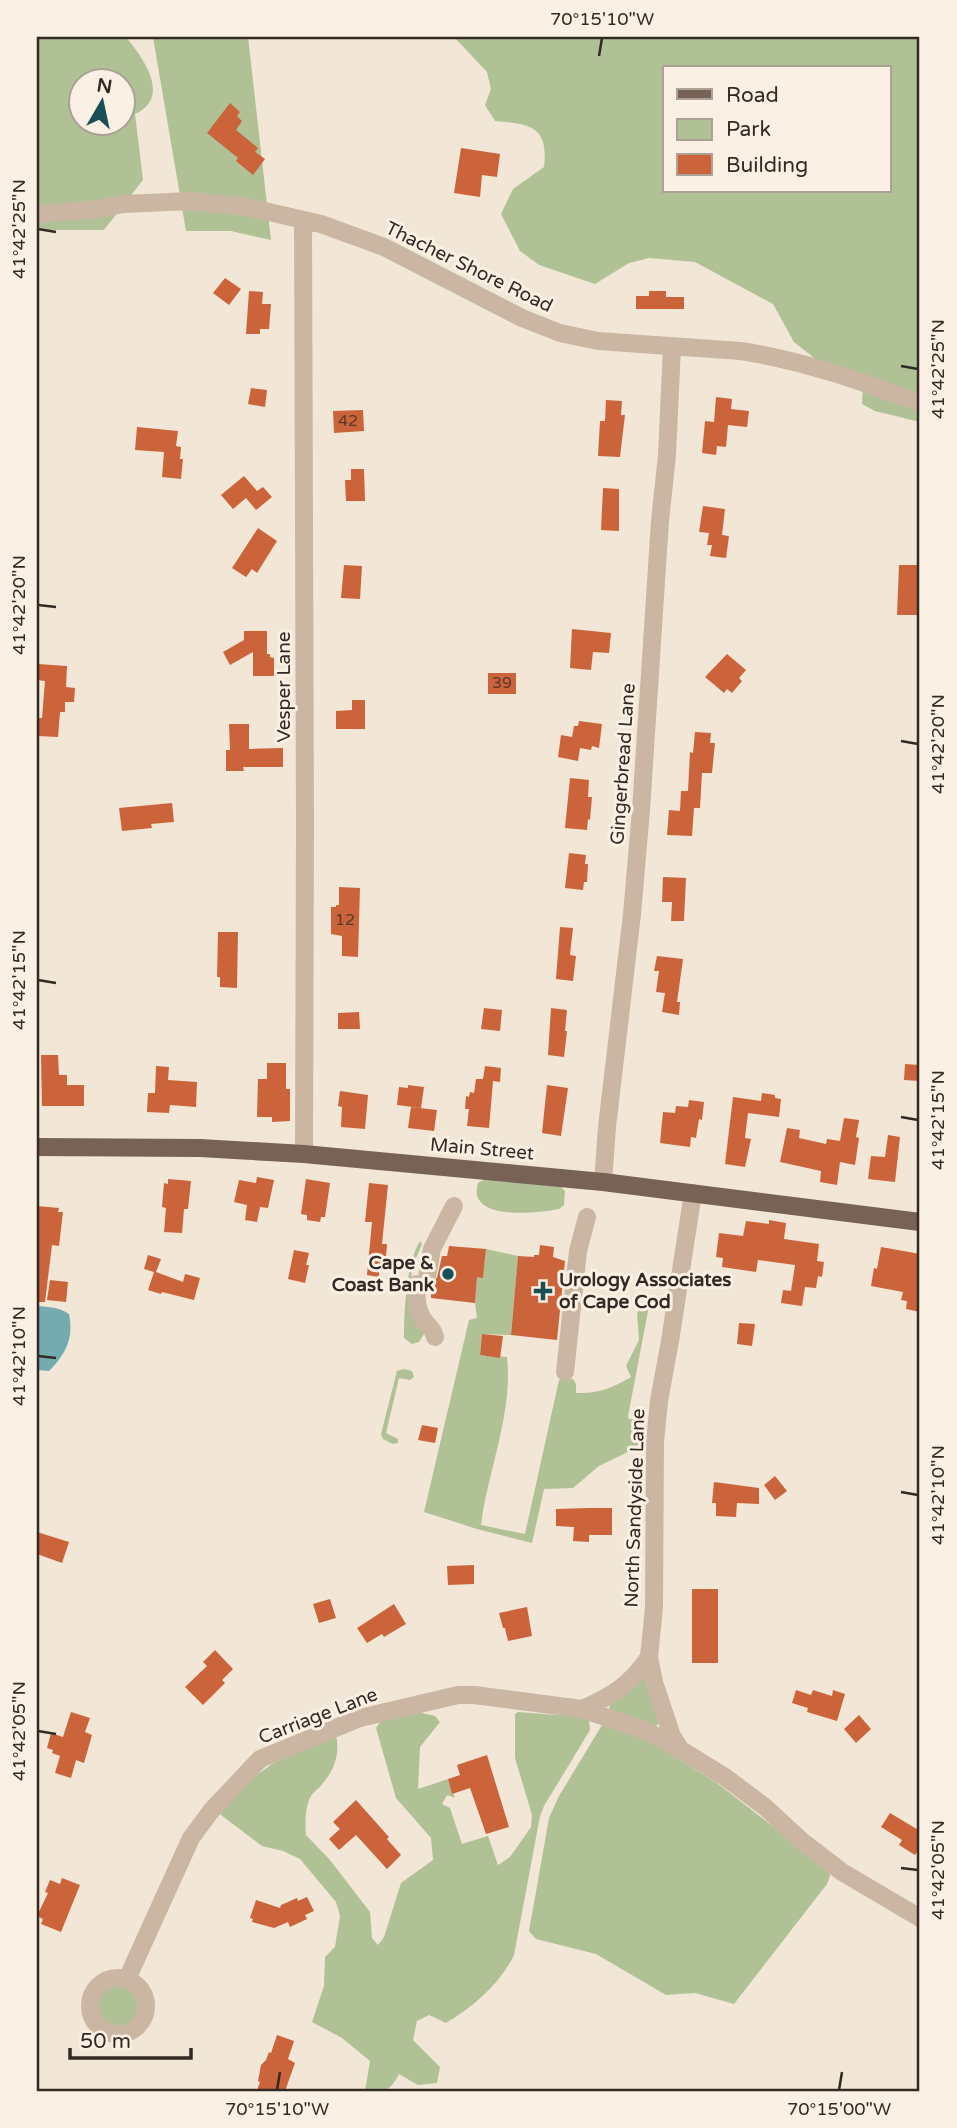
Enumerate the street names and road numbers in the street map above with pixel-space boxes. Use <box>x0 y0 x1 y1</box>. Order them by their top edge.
street label: Thacher Shore Road <box>382 217 556 317</box>
street label: Vesper Lane <box>273 632 295 742</box>
street label: Gingerbread Lane <box>606 682 640 846</box>
street label: Main Street <box>429 1133 535 1165</box>
street label: North Sandyside Lane <box>621 1408 649 1608</box>
street label: Carriage Lane <box>255 1683 381 1749</box>

